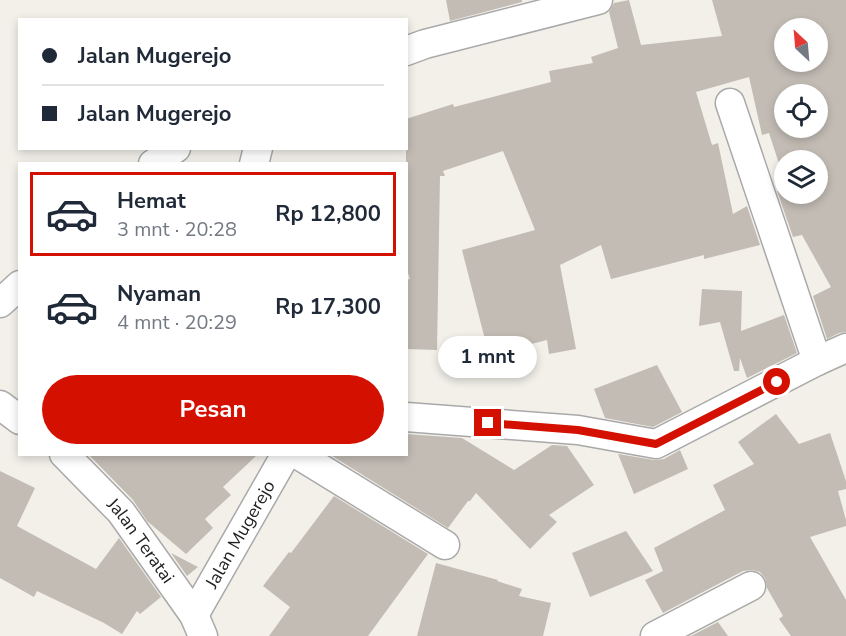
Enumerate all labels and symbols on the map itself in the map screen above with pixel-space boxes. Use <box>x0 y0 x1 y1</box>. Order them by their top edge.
north arrow <box>774 18 828 72</box>
callout: 1 mnt <box>438 336 538 378</box>
route start <box>763 368 790 395</box>
route end <box>474 409 501 436</box>
street label: Jalan Mugerejo <box>199 476 281 594</box>
street label: Jalan Teratai <box>101 492 180 588</box>

